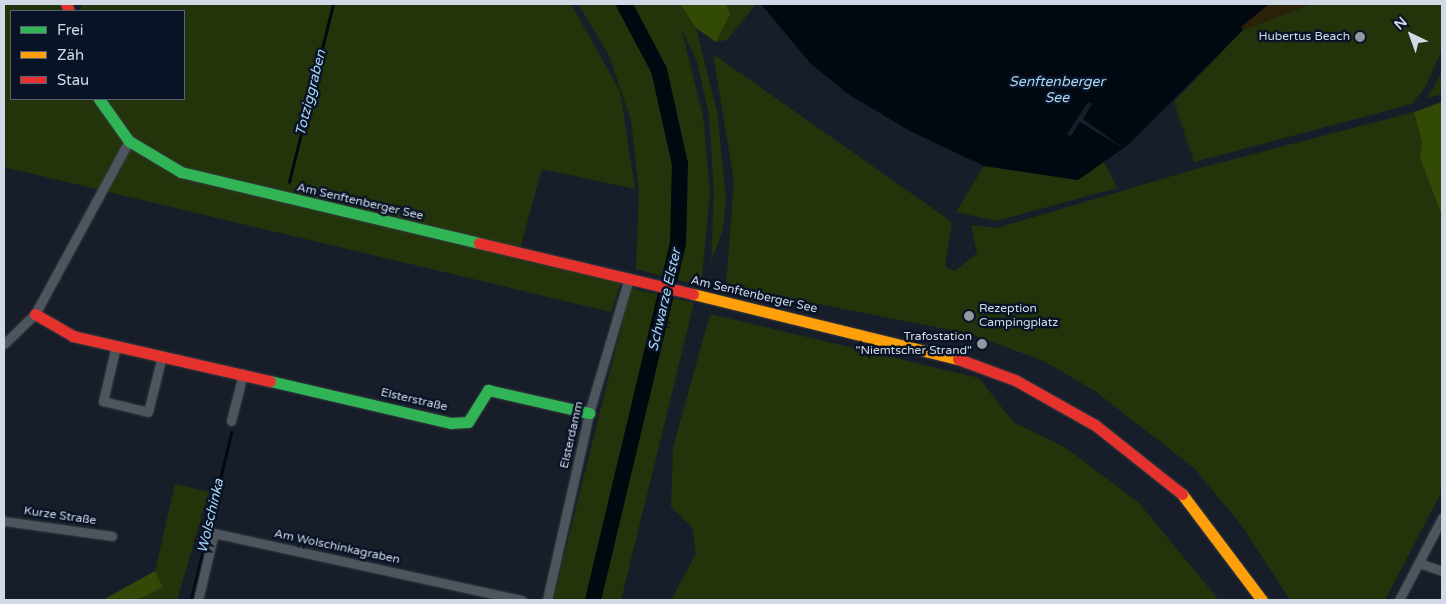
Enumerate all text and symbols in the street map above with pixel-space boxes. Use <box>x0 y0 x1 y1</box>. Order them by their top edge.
legend <box>10 10 185 100</box>
north arrow <box>1386 10 1436 60</box>
text: N <box>1391 13 1410 34</box>
text: Frei <box>57 21 83 39</box>
place label: Hubertus Beach <box>1259 30 1350 44</box>
marker: Hubertus Beach <box>1354 31 1366 43</box>
text: Zäh <box>57 46 84 64</box>
water label: Totziggraben <box>292 48 330 138</box>
text: Stau <box>57 71 89 89</box>
water label: Senftenberger See <box>1009 74 1105 106</box>
street label: Am Senftenberger See <box>295 180 425 224</box>
water label: Schwarze Elster <box>645 247 685 353</box>
street label: Am Senftenberger See <box>689 273 819 317</box>
place label: Rezeption Campingplatz <box>979 302 1058 330</box>
marker: Rezeption Campingplatz <box>963 310 975 322</box>
place label: Trafostation "Niemtscher Strand" <box>855 330 972 358</box>
marker: Trafostation "Niemtscher Strand" <box>976 338 988 350</box>
street label: Elsterstraße <box>379 385 449 415</box>
street label: Elsterdamm <box>557 400 587 470</box>
water label: Wolschinka <box>194 477 228 555</box>
street label: Kurze Straße <box>23 504 97 528</box>
street label: Am Wolschinkagraben <box>273 527 401 567</box>

